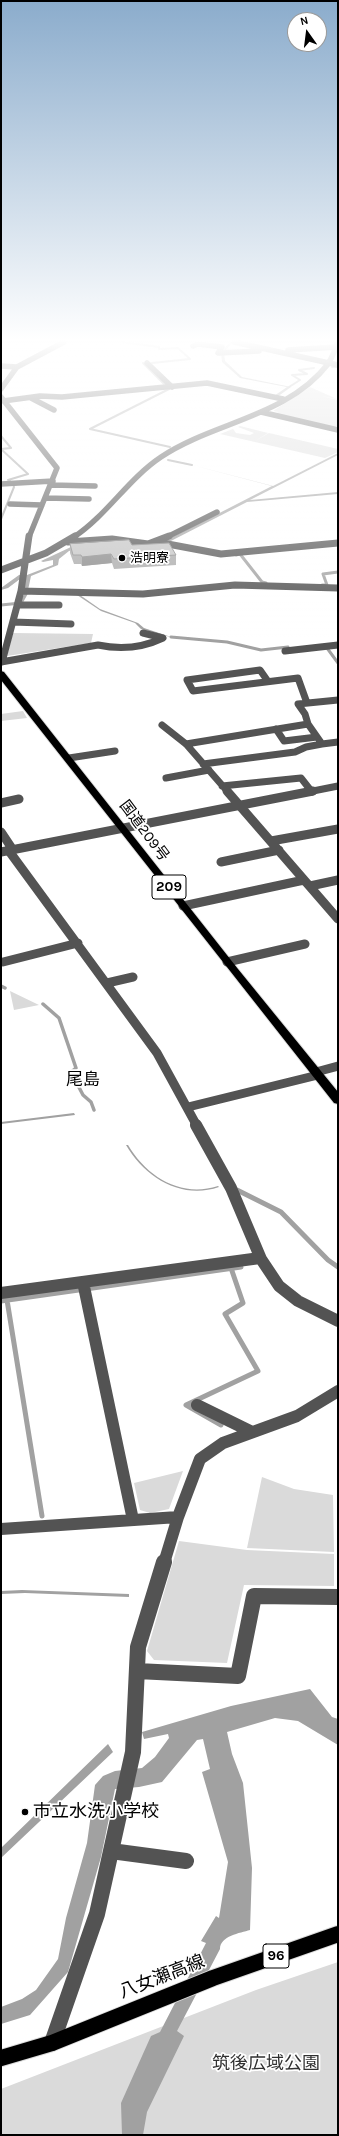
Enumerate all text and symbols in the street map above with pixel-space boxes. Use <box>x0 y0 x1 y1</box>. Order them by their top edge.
north arrow <box>287 12 327 52</box>
text: N <box>299 14 310 28</box>
place label: 浩明寮 <box>130 550 169 566</box>
marker: 浩明寮 <box>117 553 127 563</box>
street label: 国道209号 <box>115 797 173 865</box>
road number: 209 <box>152 875 186 899</box>
district label: 尾島 <box>66 1070 100 1090</box>
place label: 市立水洗小学校 <box>33 1801 159 1823</box>
marker: 市立水洗小学校 <box>20 1807 30 1817</box>
road number: 96 <box>263 1944 289 1968</box>
street label: 八女瀬高線 <box>116 1951 208 2003</box>
park label: 筑後広域公園 <box>212 2053 320 2075</box>

